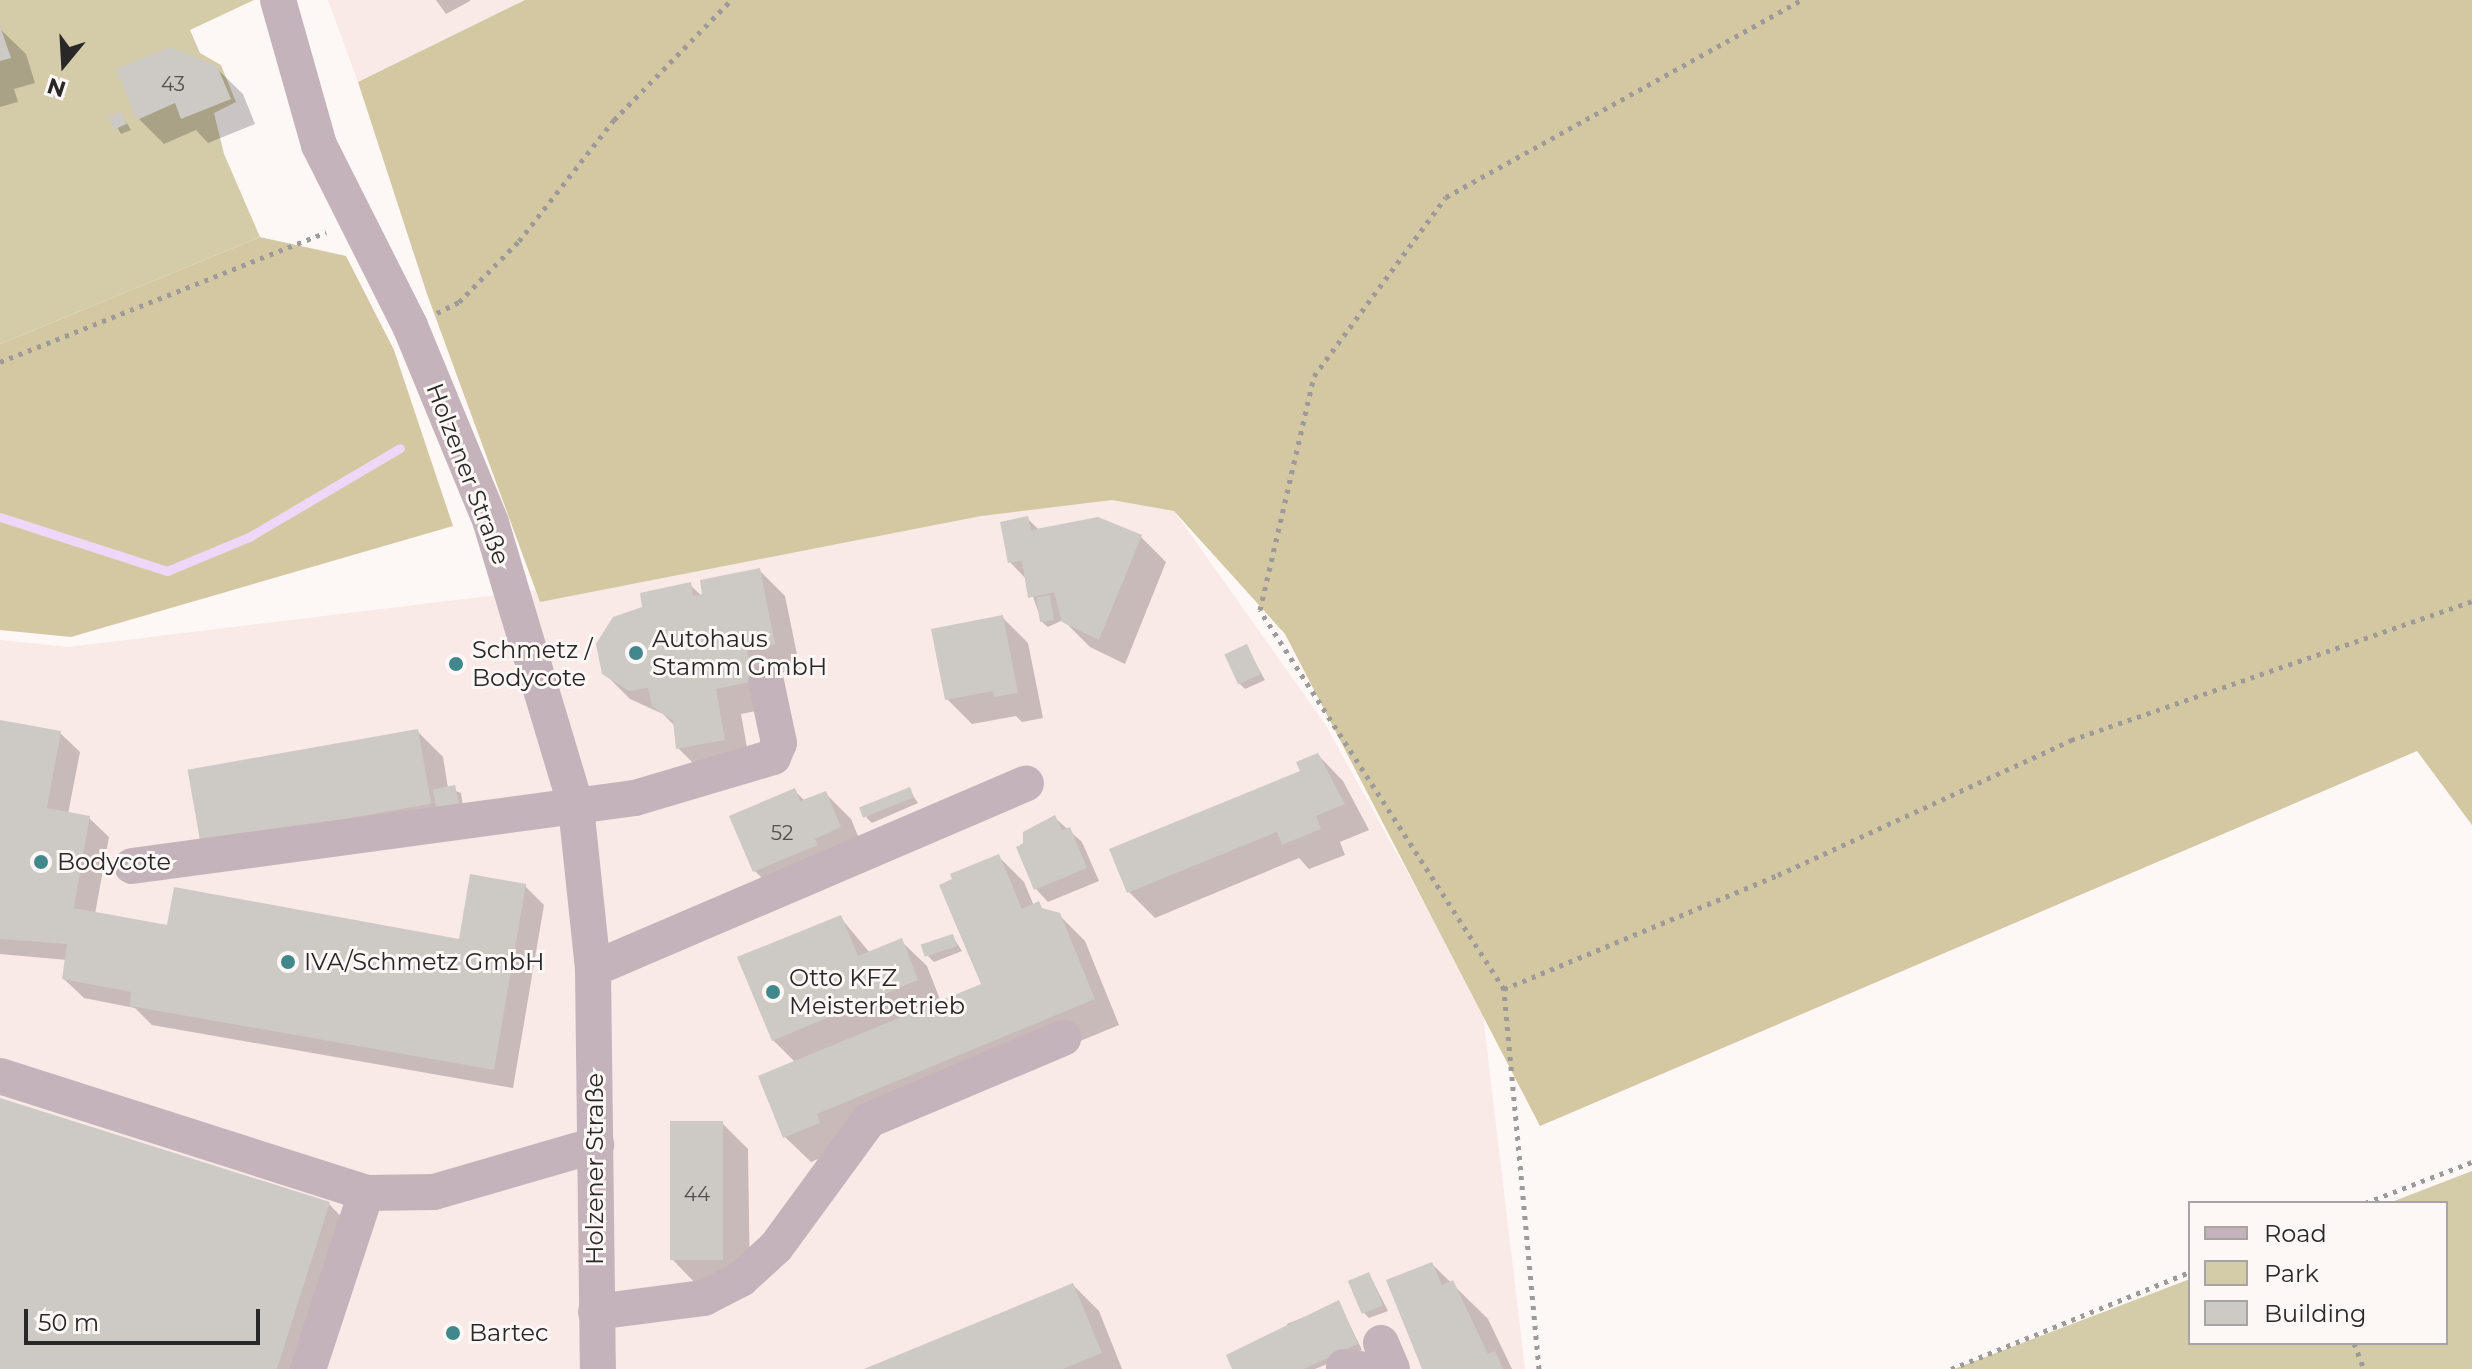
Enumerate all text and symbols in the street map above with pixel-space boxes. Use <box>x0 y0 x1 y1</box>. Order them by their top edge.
north arrow <box>24 24 104 104</box>
text: N <box>44 72 69 103</box>
house number: 43 <box>161 72 185 96</box>
street label: Holzener Straße <box>420 379 516 569</box>
place label: Autohaus Stamm GmbH <box>652 625 827 681</box>
place label: Schmetz / Bodycote <box>472 636 593 692</box>
marker: Autohaus Stamm GmbH <box>627 644 645 662</box>
marker: Schmetz / Bodycote <box>447 655 465 673</box>
house number: 52 <box>771 821 793 845</box>
place label: Bodycote <box>57 848 171 876</box>
marker: Bodycote <box>32 853 50 871</box>
place label: IVA/Schmetz GmbH <box>304 948 545 976</box>
marker: IVA/Schmetz GmbH <box>279 953 297 971</box>
place label: Otto KFZ Meisterbetrieb <box>789 964 965 1020</box>
marker: Otto KFZ Meisterbetrieb <box>764 983 782 1001</box>
street label: Holzener Straße <box>581 1073 609 1265</box>
house number: 44 <box>684 1182 710 1206</box>
legend <box>2188 1201 2448 1345</box>
text: Road <box>2264 1219 2327 1248</box>
text: Park <box>2264 1259 2319 1288</box>
scale bar <box>28 1293 264 1343</box>
text: Building <box>2264 1299 2367 1328</box>
text: 50 m <box>38 1308 99 1337</box>
place label: Bartec <box>469 1319 549 1347</box>
marker: Bartec <box>444 1324 462 1342</box>

